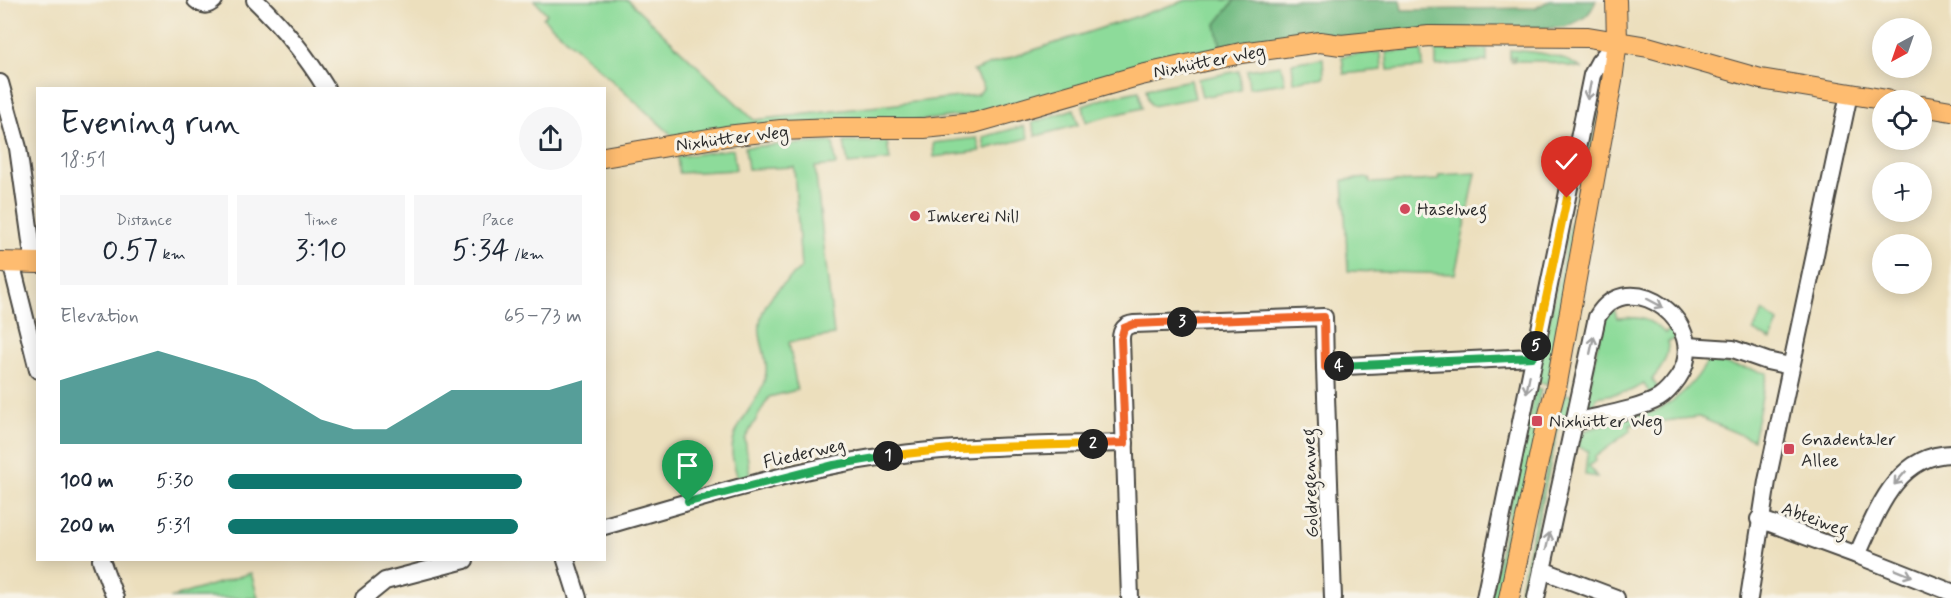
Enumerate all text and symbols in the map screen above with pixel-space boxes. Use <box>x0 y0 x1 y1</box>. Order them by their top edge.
north arrow <box>1872 18 1932 78</box>
map controls <box>1872 18 1932 294</box>
street label: Nixhütter Weg <box>1151 39 1267 86</box>
one-way arrow <box>1583 80 1594 100</box>
button: locate <box>1872 90 1932 150</box>
text: Evening run <box>60 102 240 146</box>
button: share <box>519 107 582 170</box>
street label: Nixhütter Weg <box>674 120 790 159</box>
pin <box>1541 136 1592 198</box>
icon: check <box>1550 145 1583 178</box>
text: 18:51 <box>60 147 106 174</box>
button: + <box>1872 162 1932 222</box>
place label: Haselweg <box>1417 198 1487 224</box>
marker: Haselweg <box>1398 202 1412 216</box>
place label: Imkerei Nill <box>927 205 1018 229</box>
marker: Imkerei Nill <box>908 209 922 223</box>
text: Distance <box>116 210 172 231</box>
text: Time <box>304 210 338 231</box>
text: Pace <box>482 210 514 231</box>
text: 0.57 <box>102 231 158 270</box>
text: 3:10 <box>295 231 347 270</box>
text: 5:34 <box>452 231 510 270</box>
button: − <box>1872 234 1932 294</box>
text: km <box>158 244 186 265</box>
text: /km <box>510 244 544 265</box>
one-way arrow <box>1646 298 1664 310</box>
text: Elevation <box>60 303 139 330</box>
text: 65–73 m <box>504 303 582 330</box>
pin: 3 <box>1167 307 1197 337</box>
text: 3 <box>1178 311 1186 332</box>
pin: 5 <box>1521 331 1551 361</box>
text: 5 <box>1531 335 1541 356</box>
one-way arrow <box>1587 335 1598 355</box>
pin: 4 <box>1324 351 1354 381</box>
text: 4 <box>1334 355 1344 376</box>
one-way arrow <box>1522 374 1533 394</box>
place label: Nixhütter Weg <box>1549 410 1663 435</box>
marker: Nixhütter Weg <box>1530 414 1544 428</box>
street label: Goldregenweg <box>1297 428 1327 538</box>
place label: Gnadentaler Allee <box>1801 428 1896 473</box>
pin: 2 <box>1078 429 1108 459</box>
street label: Fliederweg <box>761 433 847 475</box>
text: 2 <box>1089 433 1097 454</box>
pin <box>662 440 713 502</box>
pin: 1 <box>873 441 903 471</box>
marker: Gnadentaler Allee <box>1782 442 1796 456</box>
text: 1 <box>884 445 892 466</box>
icon: arrive <box>671 449 704 482</box>
text: 100 m <box>60 468 114 495</box>
text: 5:30 <box>156 468 194 495</box>
one-way arrow <box>1894 470 1907 486</box>
street label: Abteiweg <box>1777 497 1851 545</box>
text: 200 m <box>60 513 115 540</box>
text: 5:31 <box>156 513 191 540</box>
one-way arrow <box>1543 532 1555 551</box>
one-way arrow <box>1894 568 1913 579</box>

